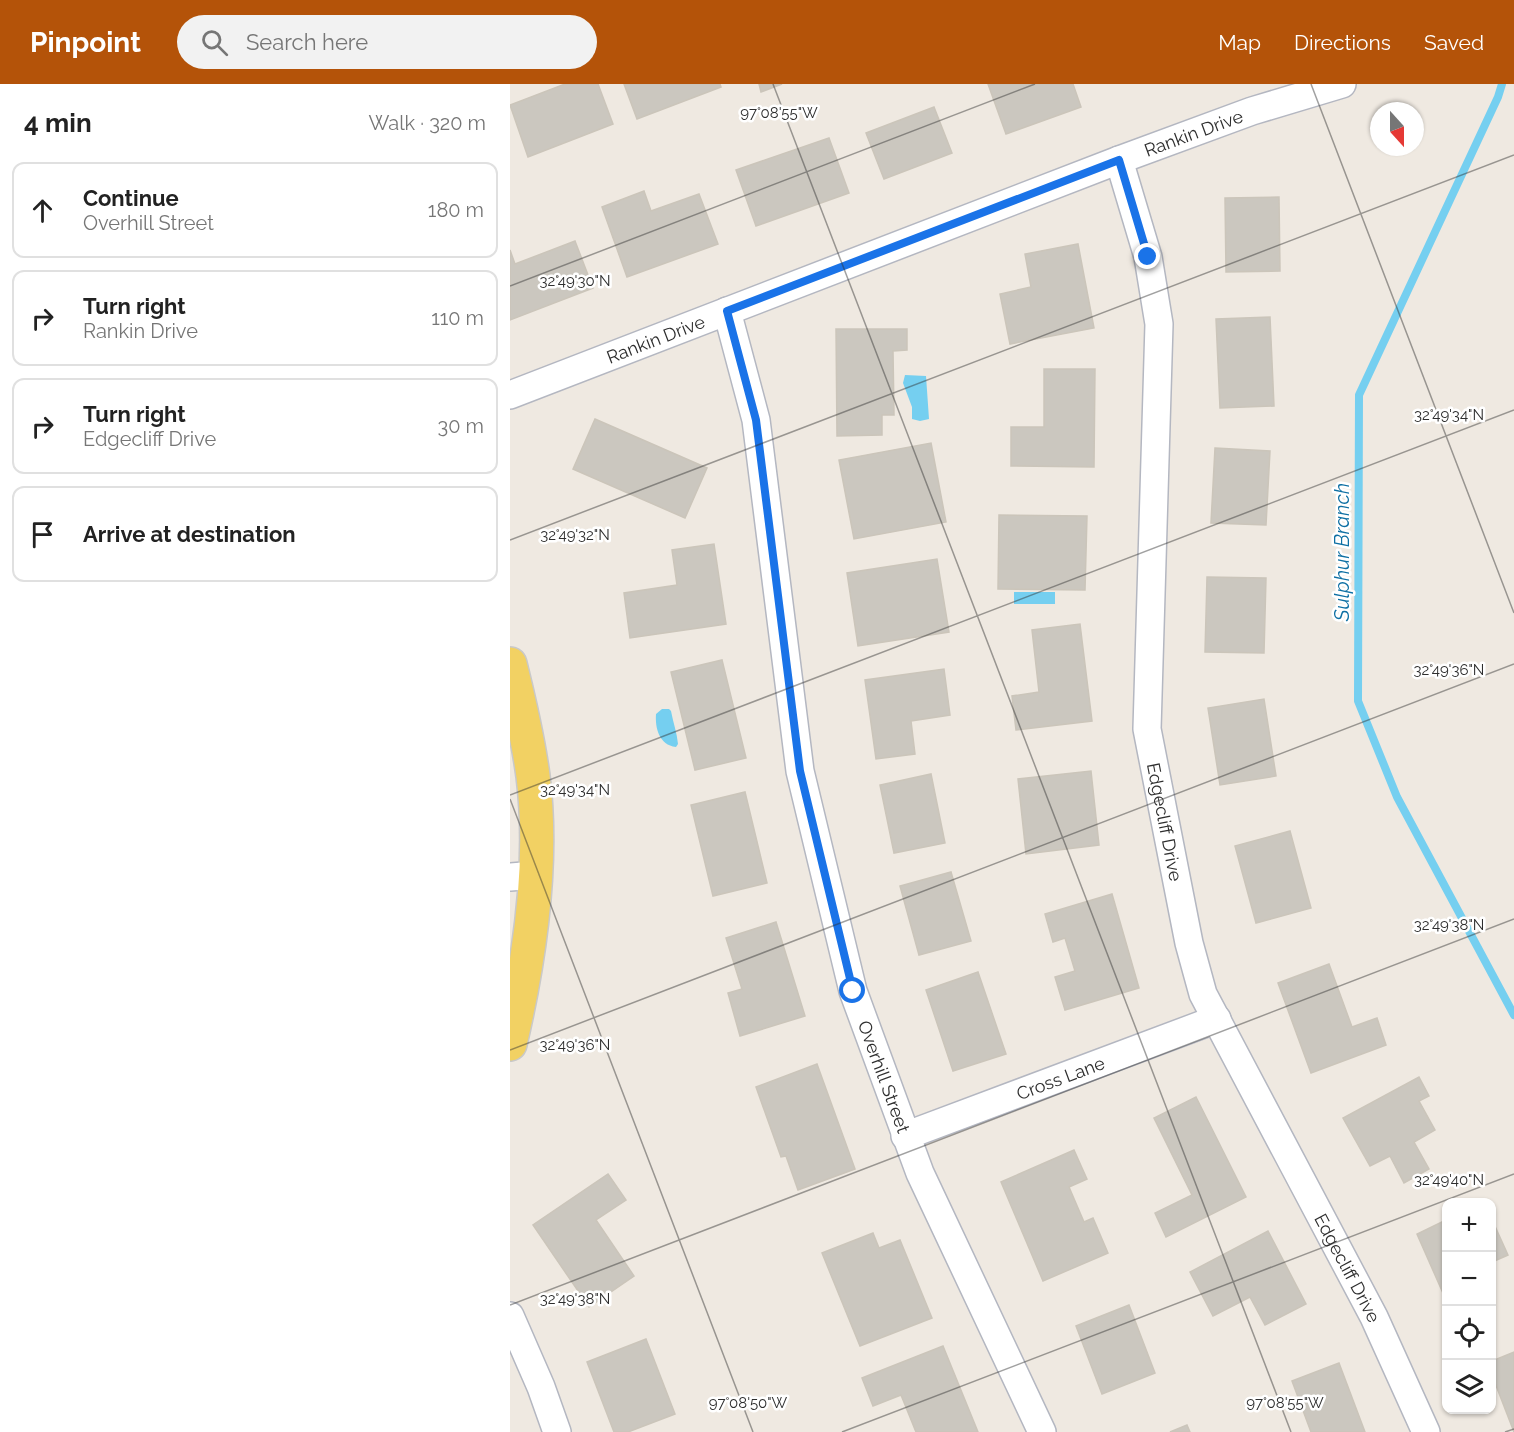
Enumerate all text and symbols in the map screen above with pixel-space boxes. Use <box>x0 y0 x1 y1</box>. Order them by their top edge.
search box <box>177 15 597 69</box>
text: Pinpoint <box>30 26 141 59</box>
icon: search <box>198 26 231 59</box>
text: Search here <box>246 29 368 55</box>
text: Map <box>1218 30 1261 55</box>
text: Directions <box>1294 30 1391 55</box>
text: Saved <box>1424 30 1484 55</box>
north arrow <box>1370 102 1424 156</box>
text: 97°08'55"W <box>740 104 818 122</box>
street label: Rankin Drive <box>1141 105 1246 160</box>
text: 4 min <box>24 108 92 138</box>
text: Walk · 320 m <box>368 111 486 135</box>
text: Continue <box>83 185 179 211</box>
icon: ahead <box>26 194 59 227</box>
text: 180 m <box>428 198 484 222</box>
text: Overhill Street <box>83 211 214 235</box>
route end <box>1134 243 1160 269</box>
text: 32°49'30"N <box>540 272 610 290</box>
text: Turn right <box>83 293 186 319</box>
icon: right <box>26 302 59 335</box>
text: 110 m <box>431 306 484 330</box>
street label: Rankin Drive <box>603 310 708 367</box>
text: Rankin Drive <box>83 319 198 343</box>
text: Turn right <box>83 401 186 427</box>
text: 32°49'34"N <box>1414 406 1484 424</box>
icon: right <box>26 410 59 443</box>
text: 30 m <box>438 414 484 438</box>
text: Edgecliff Drive <box>83 427 216 451</box>
water label: Sulphur Branch <box>1330 483 1354 622</box>
icon: arrive <box>26 518 59 551</box>
text: Arrive at destination <box>83 521 296 547</box>
text: 32°49'32"N <box>540 526 610 544</box>
text: 32°49'36"N <box>1414 661 1484 679</box>
street label: Edgecliff Drive <box>1143 761 1187 883</box>
text: 32°49'34"N <box>540 781 610 799</box>
text: 32°49'38"N <box>1414 916 1484 934</box>
route start <box>839 977 865 1003</box>
street label: Overhill Street <box>854 1018 915 1136</box>
text: 32°49'36"N <box>540 1036 610 1054</box>
street label: Cross Lane <box>1013 1051 1108 1104</box>
text: 32°49'40"N <box>1414 1171 1484 1189</box>
map controls <box>1442 1198 1496 1414</box>
button: + <box>1442 1198 1496 1252</box>
street label: Edgecliff Drive <box>1311 1210 1385 1326</box>
button: − <box>1442 1252 1496 1306</box>
text: 32°49'38"N <box>540 1290 610 1308</box>
button: locate <box>1442 1306 1496 1360</box>
button: layers <box>1442 1360 1496 1414</box>
text: 97°08'50"W <box>709 1394 788 1412</box>
text: 97°08'55"W <box>1246 1394 1324 1412</box>

